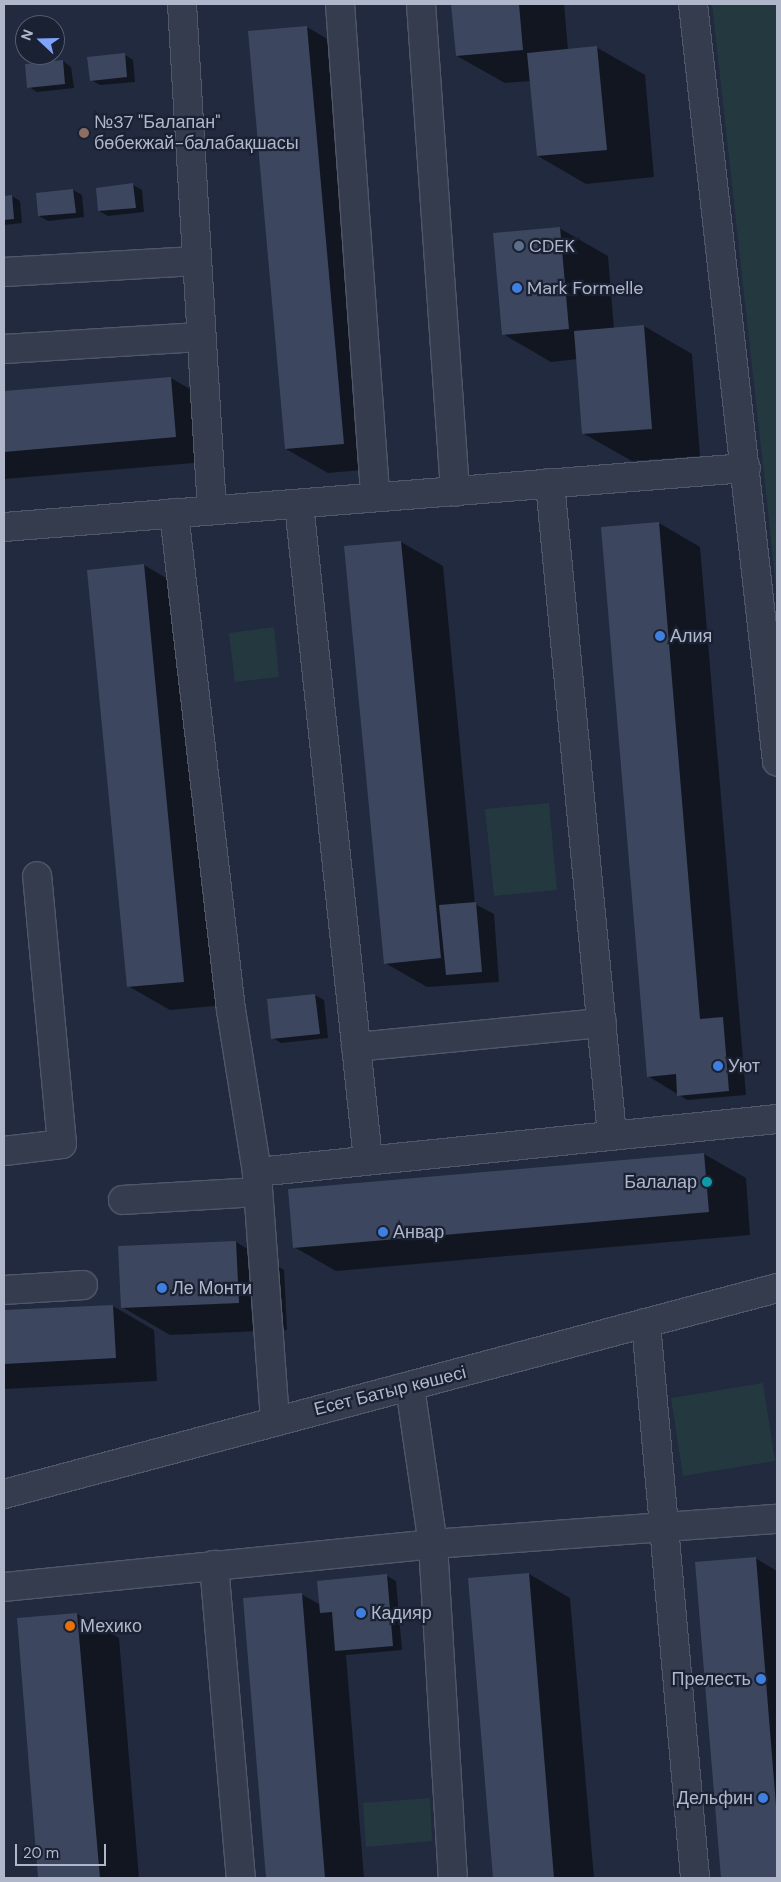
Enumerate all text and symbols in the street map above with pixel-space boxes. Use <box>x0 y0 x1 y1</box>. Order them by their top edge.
north arrow <box>15 15 65 65</box>
text: N <box>17 27 37 43</box>
place label: №37 "Балапан" бөбекжай-балабақшасы <box>94 112 299 154</box>
marker: №37 "Балапан" бөбекжай-балабақшасы <box>78 127 90 139</box>
place label: CDEK <box>529 235 575 257</box>
marker: CDEK <box>513 240 525 252</box>
place label: Mark Formelle <box>527 277 644 299</box>
marker: Mark Formelle <box>511 282 523 294</box>
place label: Алия <box>670 625 712 647</box>
marker: Алия <box>654 630 666 642</box>
place label: Уют <box>728 1055 760 1077</box>
marker: Уют <box>712 1060 724 1072</box>
place label: Балалар <box>624 1171 697 1193</box>
marker: Балалар <box>701 1176 713 1188</box>
place label: Анвар <box>393 1221 444 1243</box>
marker: Анвар <box>377 1226 389 1238</box>
place label: Ле Монти <box>172 1277 252 1299</box>
marker: Ле Монти <box>156 1282 168 1294</box>
street label: Есет Батыр көшесі <box>312 1362 468 1420</box>
place label: Кадияр <box>371 1602 432 1624</box>
marker: Кадияр <box>355 1607 367 1619</box>
place label: Мехико <box>80 1615 142 1637</box>
marker: Мехико <box>64 1620 76 1632</box>
place label: Прелесть <box>672 1668 751 1690</box>
marker: Прелесть <box>755 1673 767 1685</box>
place label: Дельфин <box>677 1787 753 1809</box>
marker: Дельфин <box>757 1792 769 1804</box>
scale bar <box>18 1834 109 1866</box>
text: 20 m <box>23 1843 59 1863</box>

